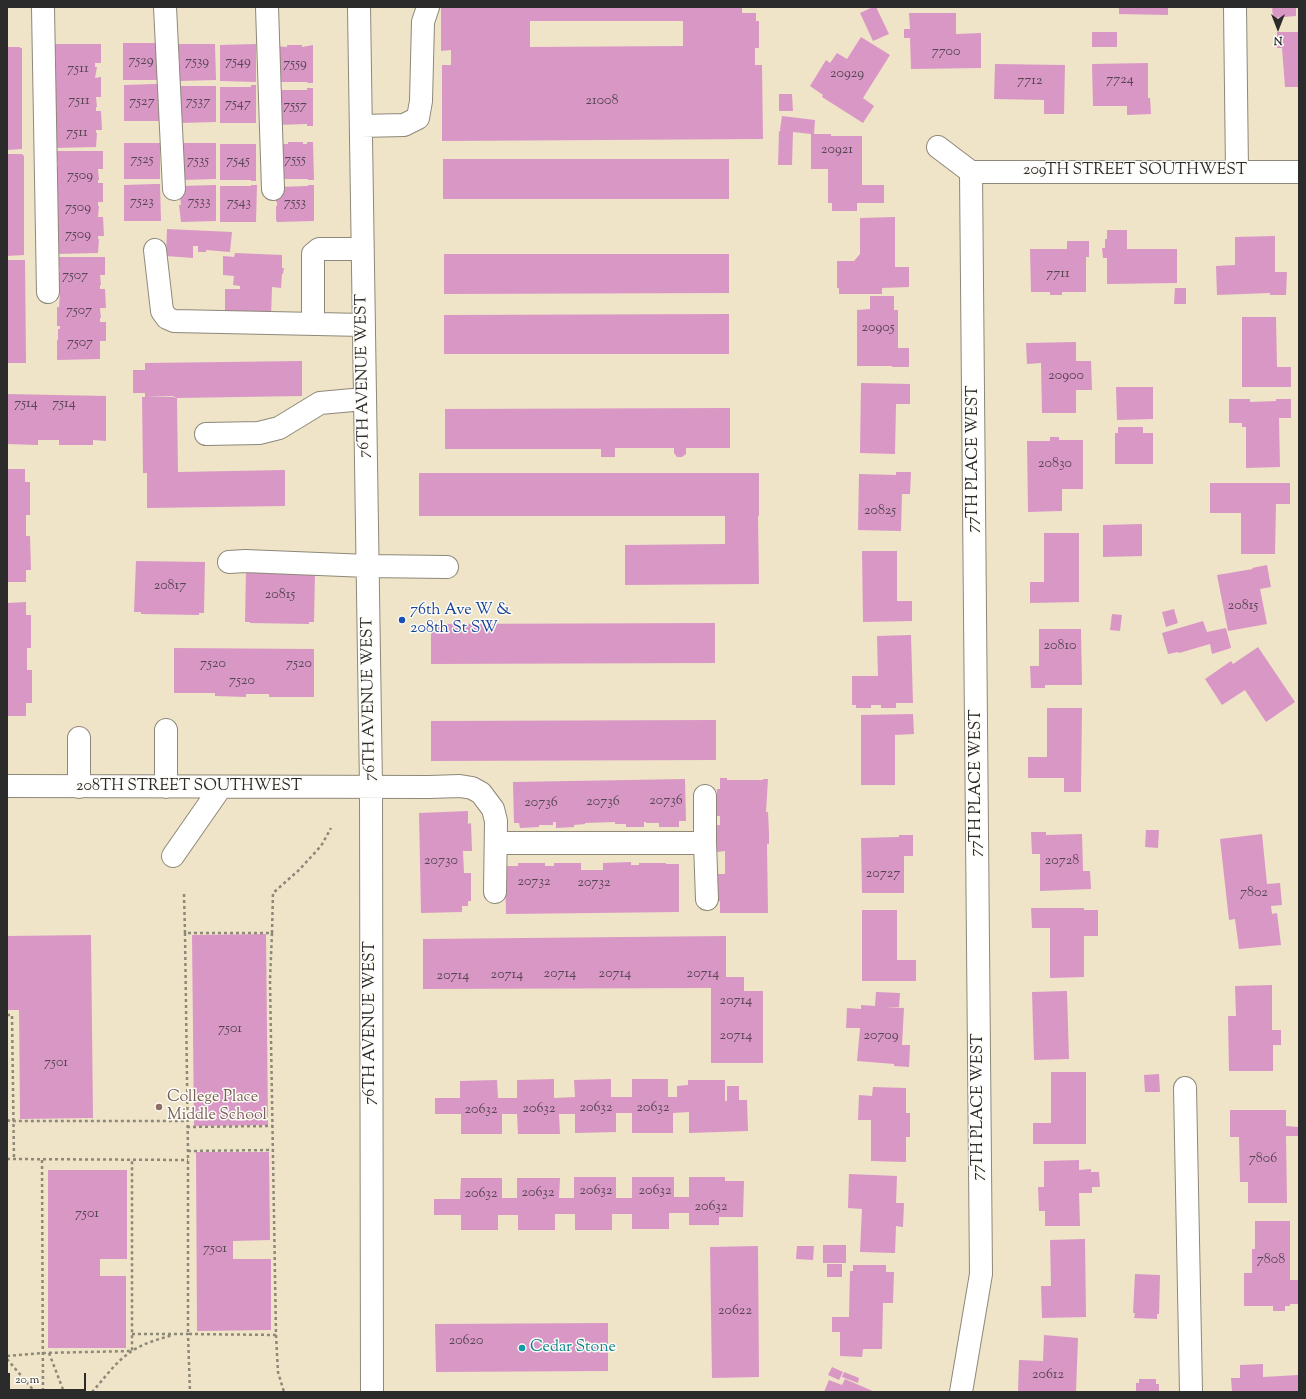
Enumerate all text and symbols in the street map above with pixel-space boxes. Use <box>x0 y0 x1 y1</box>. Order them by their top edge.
north arrow <box>1258 8 1298 48</box>
text: N <box>1274 32 1282 48</box>
house number: 7700 <box>932 45 960 61</box>
house number: 7529 <box>128 54 154 70</box>
house number: 7539 <box>185 55 209 71</box>
house number: 7549 <box>225 55 251 71</box>
house number: 7559 <box>283 57 307 73</box>
house number: 7511 <box>67 62 89 78</box>
house number: 20929 <box>830 67 864 83</box>
house number: 7724 <box>1106 73 1134 89</box>
house number: 7712 <box>1017 74 1043 90</box>
house number: 7511 <box>68 94 90 110</box>
house number: 21008 <box>586 94 618 110</box>
house number: 7527 <box>129 95 155 111</box>
house number: 7537 <box>186 95 210 111</box>
house number: 7547 <box>225 97 251 113</box>
house number: 7557 <box>283 99 307 115</box>
house number: 7511 <box>66 126 88 142</box>
house number: 20921 <box>821 143 853 159</box>
house number: 7525 <box>130 153 154 169</box>
house number: 7555 <box>284 153 306 169</box>
house number: 7535 <box>187 154 209 170</box>
house number: 7545 <box>226 154 250 170</box>
street label: 209TH STREET SOUTHWEST <box>1023 161 1247 181</box>
house number: 7509 <box>67 169 93 185</box>
house number: 7523 <box>130 195 154 211</box>
house number: 7533 <box>187 195 211 211</box>
house number: 7543 <box>227 196 251 212</box>
house number: 7553 <box>284 196 306 212</box>
house number: 7509 <box>65 201 91 217</box>
house number: 7509 <box>65 228 91 244</box>
house number: 7711 <box>1046 267 1070 283</box>
house number: 7507 <box>62 269 88 285</box>
street label: 76TH AVENUE WEST <box>353 294 375 458</box>
house number: 7507 <box>66 304 92 320</box>
house number: 20905 <box>862 321 894 337</box>
house number: 7507 <box>67 336 93 352</box>
house number: 20900 <box>1048 369 1084 385</box>
street label: 77TH PLACE WEST <box>964 385 984 533</box>
house number: 7514 <box>14 397 38 413</box>
house number: 7514 <box>52 397 76 413</box>
house number: 20830 <box>1038 457 1072 473</box>
house number: 20825 <box>864 504 896 520</box>
house number: 20817 <box>154 579 186 595</box>
house number: 20815 <box>265 588 295 604</box>
house number: 20815 <box>1228 599 1258 615</box>
place label: 76th Ave W & 208th St SW <box>410 601 511 639</box>
marker: 76th Ave W & 208th St SW <box>397 615 407 625</box>
street label: 76TH AVENUE WEST <box>359 617 381 781</box>
house number: 20810 <box>1044 639 1076 655</box>
house number: 7520 <box>200 657 226 673</box>
house number: 7520 <box>286 657 312 673</box>
house number: 7520 <box>229 674 255 690</box>
street label: 77TH PLACE WEST <box>967 709 987 857</box>
street label: 208TH STREET SOUTHWEST <box>76 777 302 797</box>
house number: 20736 <box>649 794 683 810</box>
house number: 20736 <box>586 795 620 811</box>
house number: 20736 <box>524 796 558 812</box>
house number: 20730 <box>424 854 458 870</box>
house number: 20728 <box>1045 854 1079 870</box>
house number: 20727 <box>866 867 900 883</box>
house number: 20732 <box>517 875 551 891</box>
house number: 20732 <box>577 876 611 892</box>
house number: 7802 <box>1240 886 1268 902</box>
street label: 76TH AVENUE WEST <box>361 941 381 1105</box>
house number: 20714 <box>544 967 576 983</box>
house number: 20714 <box>599 967 631 983</box>
house number: 20714 <box>687 967 719 983</box>
house number: 20714 <box>491 968 523 984</box>
house number: 20714 <box>437 969 469 985</box>
house number: 20714 <box>720 994 752 1010</box>
house number: 7501 <box>218 1022 242 1038</box>
house number: 20714 <box>720 1029 752 1045</box>
house number: 20709 <box>864 1029 898 1045</box>
street label: 77TH PLACE WEST <box>969 1033 989 1181</box>
house number: 7501 <box>44 1056 68 1072</box>
place label: College Place Middle School <box>167 1088 267 1126</box>
house number: 20632 <box>579 1101 613 1117</box>
house number: 20632 <box>636 1101 670 1117</box>
marker: College Place Middle School <box>154 1102 164 1112</box>
house number: 20632 <box>522 1102 556 1118</box>
house number: 20632 <box>464 1103 498 1119</box>
house number: 7806 <box>1249 1152 1277 1168</box>
house number: 20632 <box>579 1184 613 1200</box>
house number: 20632 <box>638 1184 672 1200</box>
house number: 20632 <box>521 1186 555 1202</box>
house number: 20632 <box>464 1187 498 1203</box>
house number: 20632 <box>694 1200 728 1216</box>
house number: 7501 <box>75 1207 99 1223</box>
house number: 7501 <box>203 1242 227 1258</box>
house number: 7808 <box>1257 1253 1285 1269</box>
house number: 20622 <box>718 1304 752 1320</box>
house number: 20620 <box>449 1334 483 1350</box>
place label: Cedar Stone <box>530 1338 616 1358</box>
marker: Cedar Stone <box>517 1343 527 1353</box>
scale bar <box>10 1365 88 1391</box>
house number: 20612 <box>1032 1368 1064 1384</box>
text: 20 m <box>15 1371 39 1389</box>

